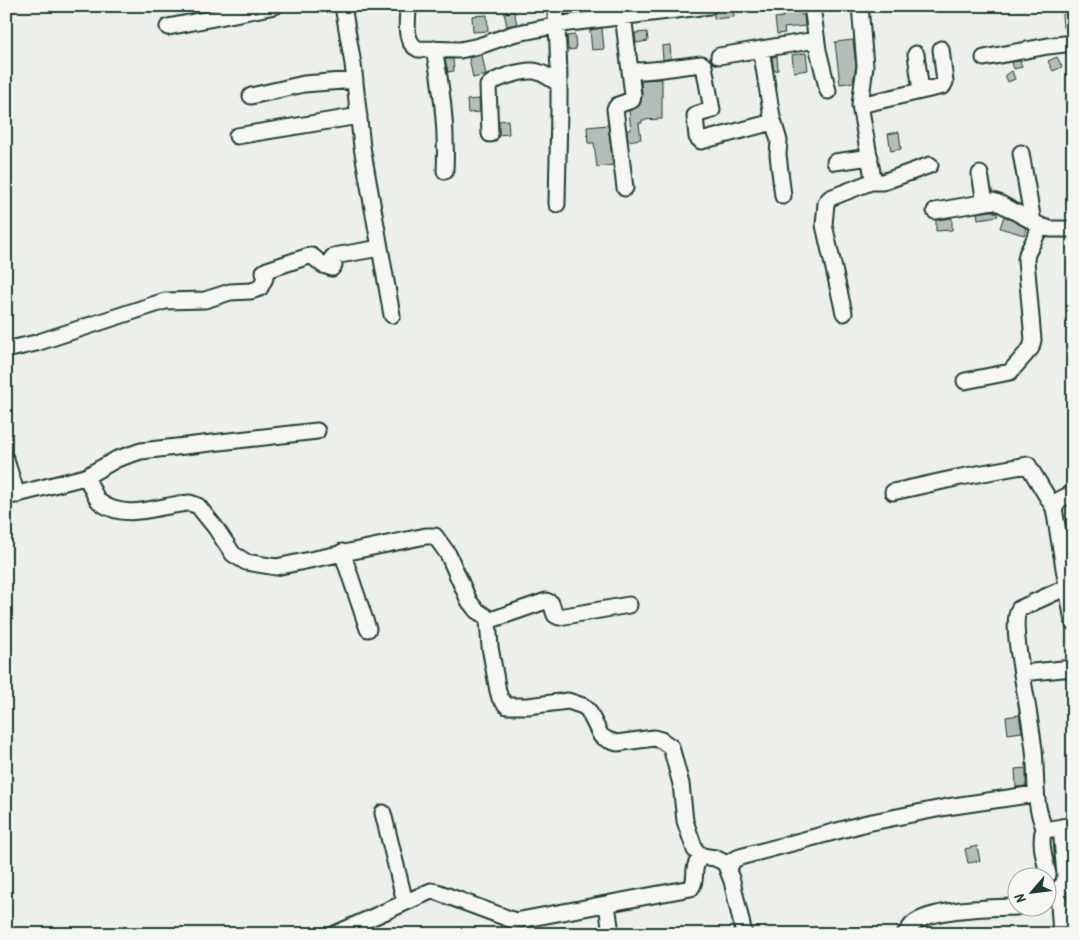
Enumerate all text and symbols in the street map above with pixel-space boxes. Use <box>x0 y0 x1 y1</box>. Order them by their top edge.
north arrow <box>1006 868 1056 918</box>
text: N <box>1010 888 1033 907</box>

